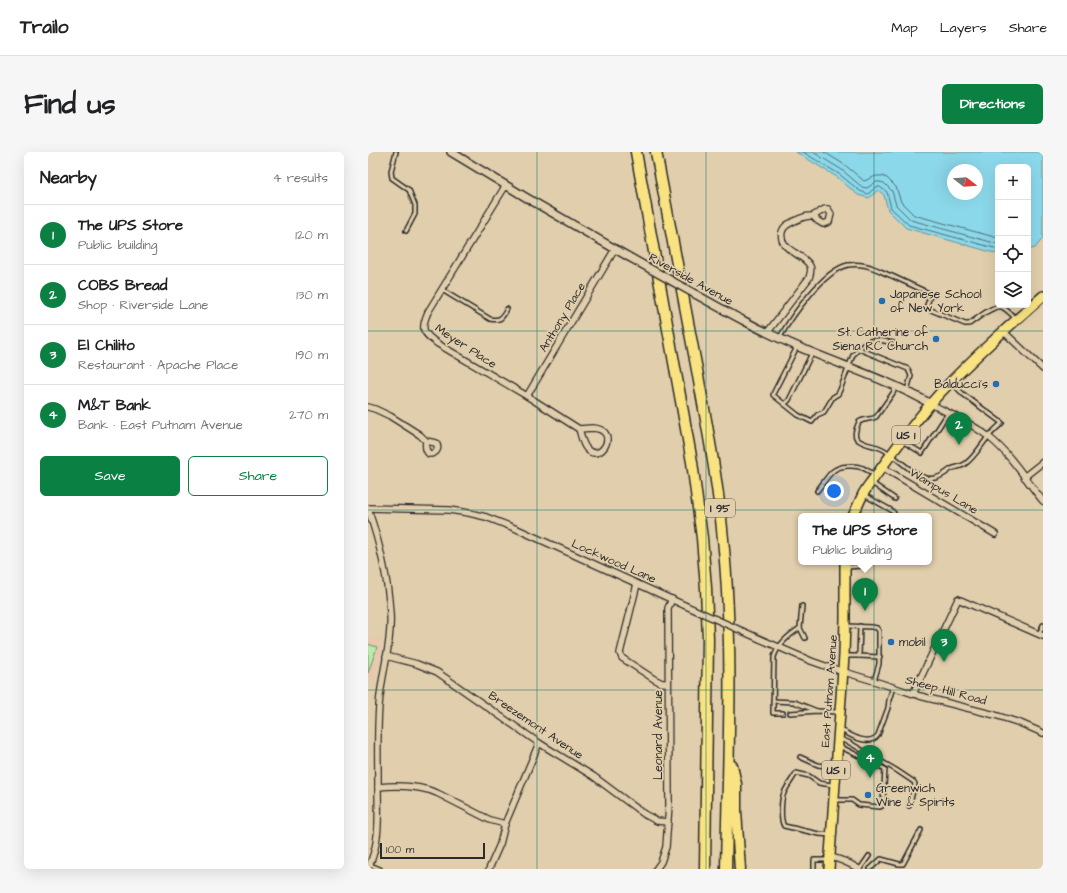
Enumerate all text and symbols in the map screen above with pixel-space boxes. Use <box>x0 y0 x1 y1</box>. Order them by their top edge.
text: Trailo <box>20 14 69 41</box>
text: Map <box>891 18 918 38</box>
text: Layers <box>940 18 987 38</box>
text: Share <box>1009 18 1047 38</box>
button: Directions <box>942 84 1043 124</box>
text: Find us <box>24 85 115 124</box>
north arrow <box>947 164 983 200</box>
map controls <box>995 164 1031 308</box>
button: + <box>995 164 1031 200</box>
text: Nearby <box>40 166 97 190</box>
text: 4 results <box>273 169 328 187</box>
button: − <box>995 200 1031 236</box>
text: The UPS Store <box>78 215 183 236</box>
text: 1 <box>52 226 54 244</box>
text: 120 m <box>295 226 328 244</box>
text: Public building <box>78 236 157 254</box>
button: locate <box>995 236 1031 272</box>
street label: Riverside Avenue <box>646 249 736 310</box>
button: layers <box>995 272 1031 308</box>
text: COBS Bread <box>78 275 167 296</box>
street label: Anthony Place <box>535 279 591 356</box>
text: 2 <box>49 286 57 304</box>
text: 130 m <box>296 286 328 304</box>
place label: Japanese School of New York <box>890 286 982 317</box>
text: Shop · Riverside Lane <box>78 296 208 314</box>
marker: Japanese School of New York <box>877 296 887 306</box>
street label: Meyer Place <box>431 320 500 374</box>
place label: St. Catherine of Siena RC Church <box>833 324 929 355</box>
marker: St. Catherine of Siena RC Church <box>931 334 941 344</box>
text: El Chilito <box>78 335 135 356</box>
text: 3 <box>50 346 56 364</box>
text: 190 m <box>295 346 328 364</box>
text: Restaurant · Apache Place <box>78 356 238 374</box>
place label: Balducci's <box>934 376 988 393</box>
marker: Balducci's <box>991 379 1001 389</box>
text: M&T Bank <box>78 395 151 416</box>
text: 4 <box>49 406 57 424</box>
text: 270 m <box>289 406 328 424</box>
pin: 2 <box>946 412 972 445</box>
text: Bank · East Putnam Avenue <box>78 416 243 434</box>
road number: US 1 <box>892 426 920 444</box>
button: Save <box>40 456 180 496</box>
button: Share <box>188 456 328 496</box>
street label: Wampus Lane <box>906 464 982 519</box>
your location <box>824 481 844 501</box>
road number: I 95 <box>705 499 735 517</box>
popup <box>798 513 932 565</box>
text: The UPS Store <box>812 520 918 541</box>
street label: Lockwood Lane <box>569 535 659 588</box>
text: Public building <box>812 541 892 559</box>
pin: 1 <box>852 578 878 611</box>
pin: 3 <box>931 629 957 662</box>
street label: East Putnam Avenue <box>817 634 842 748</box>
place label: mobil <box>899 634 926 651</box>
marker: mobil <box>886 637 896 647</box>
street label: Sheep Hill Road <box>903 671 988 709</box>
street label: Breezemont Avenue <box>485 687 587 764</box>
street label: Leonard Avenue <box>650 689 667 780</box>
pin: 4 <box>857 745 883 778</box>
road number: US 1 <box>822 761 850 779</box>
place label: Greenwich Wine & Spirits <box>876 780 955 811</box>
marker: Greenwich Wine & Spirits <box>863 790 873 800</box>
scale bar <box>380 841 485 860</box>
text: 100 m <box>386 842 414 857</box>

